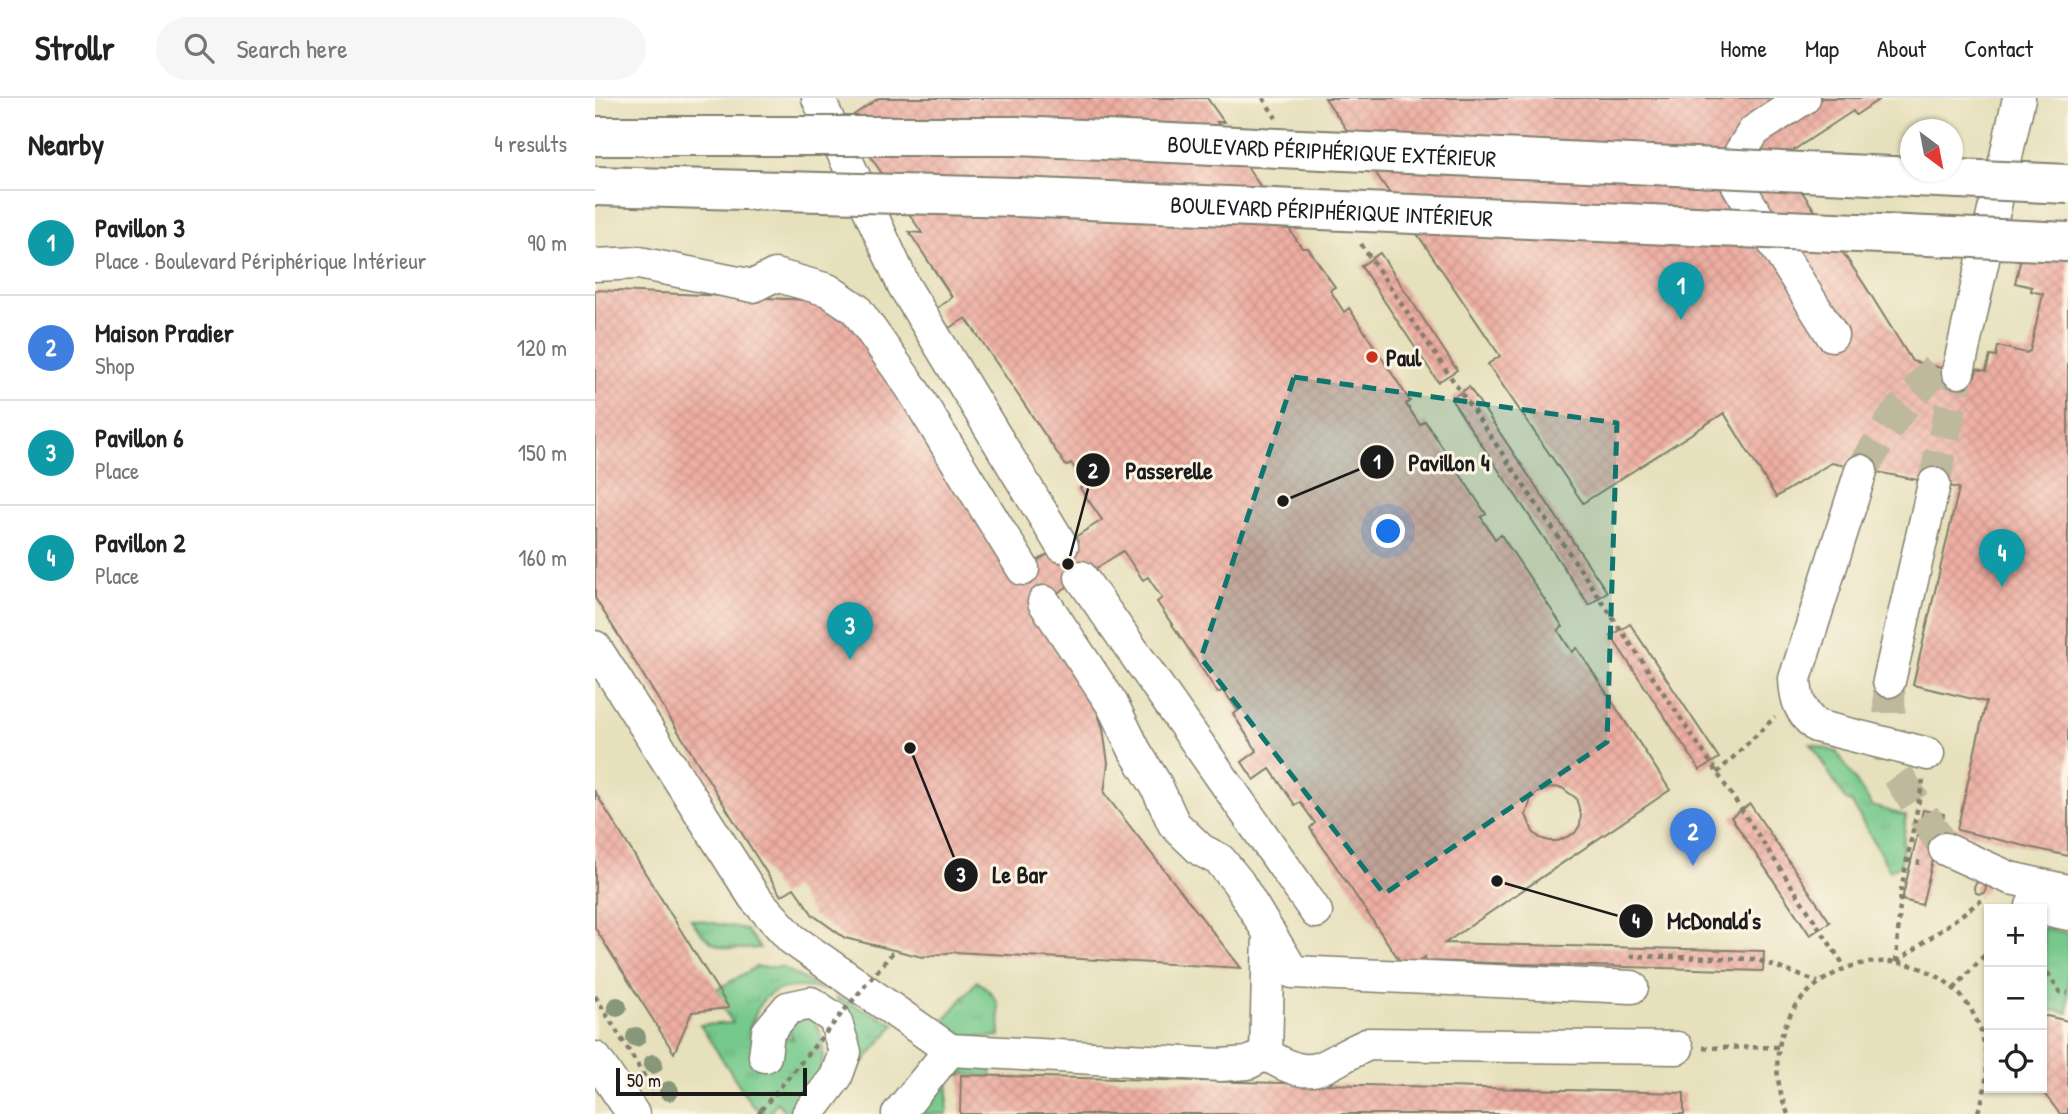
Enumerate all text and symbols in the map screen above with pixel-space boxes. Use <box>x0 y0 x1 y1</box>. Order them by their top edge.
search box <box>156 17 646 80</box>
text: Strollr <box>35 26 114 70</box>
icon: search <box>180 29 218 67</box>
text: Search here <box>236 31 348 66</box>
text: Home <box>1720 32 1767 64</box>
text: Map <box>1805 32 1839 64</box>
text: About <box>1877 32 1926 64</box>
text: Contact <box>1964 32 2033 64</box>
north arrow <box>1900 119 1963 182</box>
text: Nearby <box>28 124 104 164</box>
street label: BOULEVARD PÉRIPHÉRIQUE EXTÉRIEUR <box>1167 127 1497 173</box>
text: 4 results <box>494 128 567 159</box>
street label: BOULEVARD PÉRIPHÉRIQUE INTÉRIEUR <box>1170 188 1493 233</box>
text: Pavillon 3 <box>95 210 185 245</box>
text: 1 <box>47 227 55 258</box>
text: 90 m <box>527 227 567 258</box>
text: Place · Boulevard Périphérique Intérieur <box>95 245 426 276</box>
pin: 1 <box>1658 262 1704 320</box>
text: Maison Pradier <box>95 315 234 350</box>
text: 2 <box>46 332 56 363</box>
text: 120 m <box>517 332 567 363</box>
place label: Paul <box>1386 342 1422 373</box>
marker: Paul <box>1364 349 1380 365</box>
text: Shop <box>95 350 134 381</box>
text: Pavillon 6 <box>95 420 184 455</box>
text: 3 <box>46 437 56 468</box>
text: 150 m <box>518 437 567 468</box>
callout: Pavillon 4 <box>1360 440 1504 485</box>
text: Pavillon 4 <box>1408 446 1490 478</box>
text: 1 <box>1373 447 1381 476</box>
callout: Passerelle <box>1076 448 1226 493</box>
text: Passerelle <box>1125 454 1213 486</box>
text: Place <box>95 455 139 486</box>
text: 2 <box>1088 456 1098 485</box>
your location <box>1371 514 1405 548</box>
text: Pavillon 2 <box>95 525 186 560</box>
pin: 4 <box>1979 529 2025 587</box>
text: 4 <box>47 542 55 573</box>
text: 160 m <box>518 542 567 573</box>
text: Place <box>95 560 139 591</box>
pin: 3 <box>827 602 873 660</box>
pin: 2 <box>1670 808 1716 866</box>
callout: Le Bar <box>944 852 1062 897</box>
text: Le Bar <box>993 858 1048 890</box>
text: 3 <box>956 860 966 889</box>
callout: McDonald's <box>1618 898 1775 943</box>
text: McDonald's <box>1667 904 1761 936</box>
map controls <box>1984 904 2047 1093</box>
button: + <box>1984 904 2047 967</box>
text: 4 <box>1632 906 1640 935</box>
button: − <box>1984 967 2047 1030</box>
button: locate <box>1984 1030 2047 1093</box>
scale bar <box>616 1065 807 1097</box>
text: 50 m <box>627 1067 661 1093</box>

